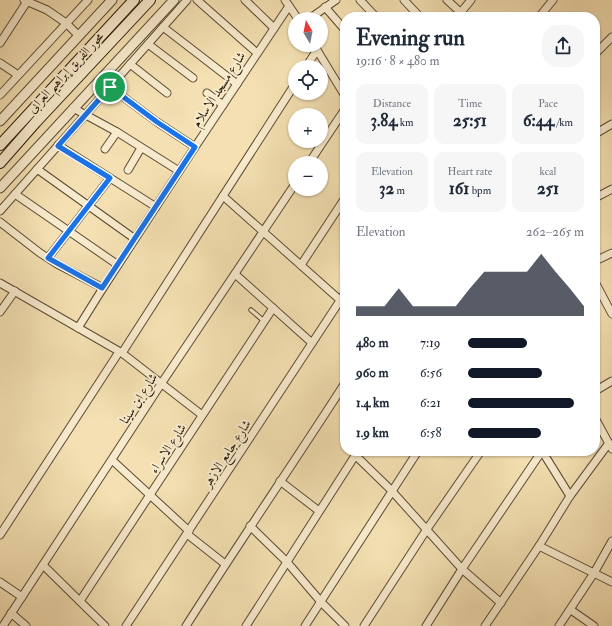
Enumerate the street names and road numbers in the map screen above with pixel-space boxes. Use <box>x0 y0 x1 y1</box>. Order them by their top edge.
street label: محور الفريق إبراهيم العرابى <box>24 29 111 120</box>
street label: شارع مسجد الاسلام <box>188 49 252 132</box>
street label: شارع ابن سينا <box>117 370 164 429</box>
street label: شارع جامع الازهر <box>198 417 258 494</box>
street label: شارع الاسراء <box>146 421 192 478</box>

